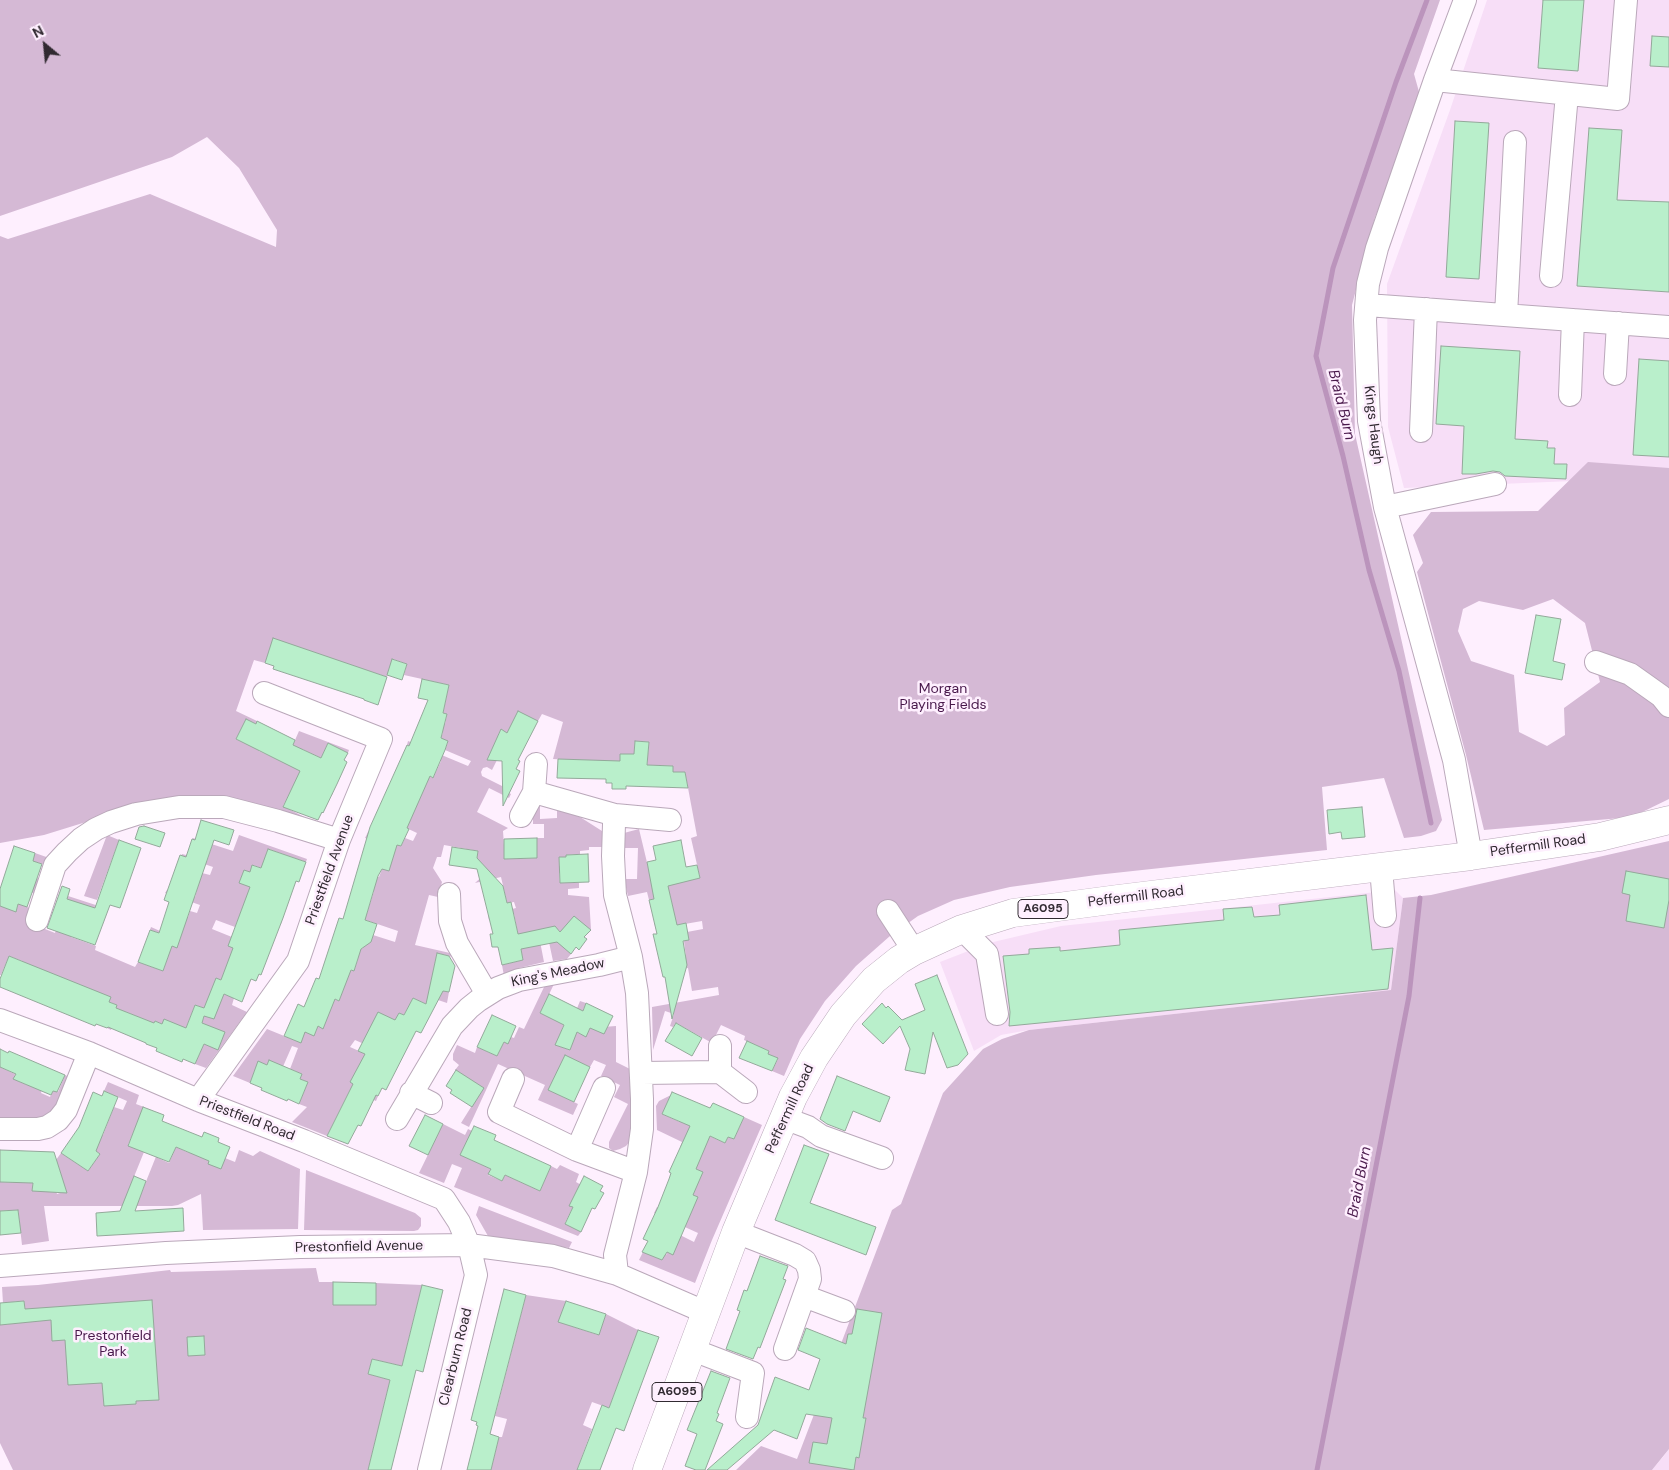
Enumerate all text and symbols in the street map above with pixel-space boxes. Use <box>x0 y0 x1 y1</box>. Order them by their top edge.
north arrow <box>20 20 70 70</box>
text: N <box>29 21 47 42</box>
water label: Braid Burn <box>1324 368 1358 442</box>
street label: Kings Haugh <box>1360 385 1386 465</box>
park label: Morgan Playing Fields <box>899 681 987 714</box>
street label: Priestfield Avenue <box>302 813 358 927</box>
street label: Peffermill Road <box>1489 831 1587 861</box>
street label: Peffermill Road <box>1087 883 1185 911</box>
road number: A6095 <box>1018 900 1068 919</box>
street label: King's Meadow <box>510 955 606 991</box>
street label: Peffermill Road <box>762 1062 818 1156</box>
street label: Priestfield Road <box>197 1093 297 1145</box>
water label: Braid Burn <box>1344 1145 1376 1219</box>
street label: Prestonfield Avenue <box>295 1237 423 1257</box>
street label: Clearburn Road <box>436 1306 476 1408</box>
park label: Prestonfield Park <box>74 1328 152 1360</box>
road number: A6095 <box>652 1382 702 1401</box>

